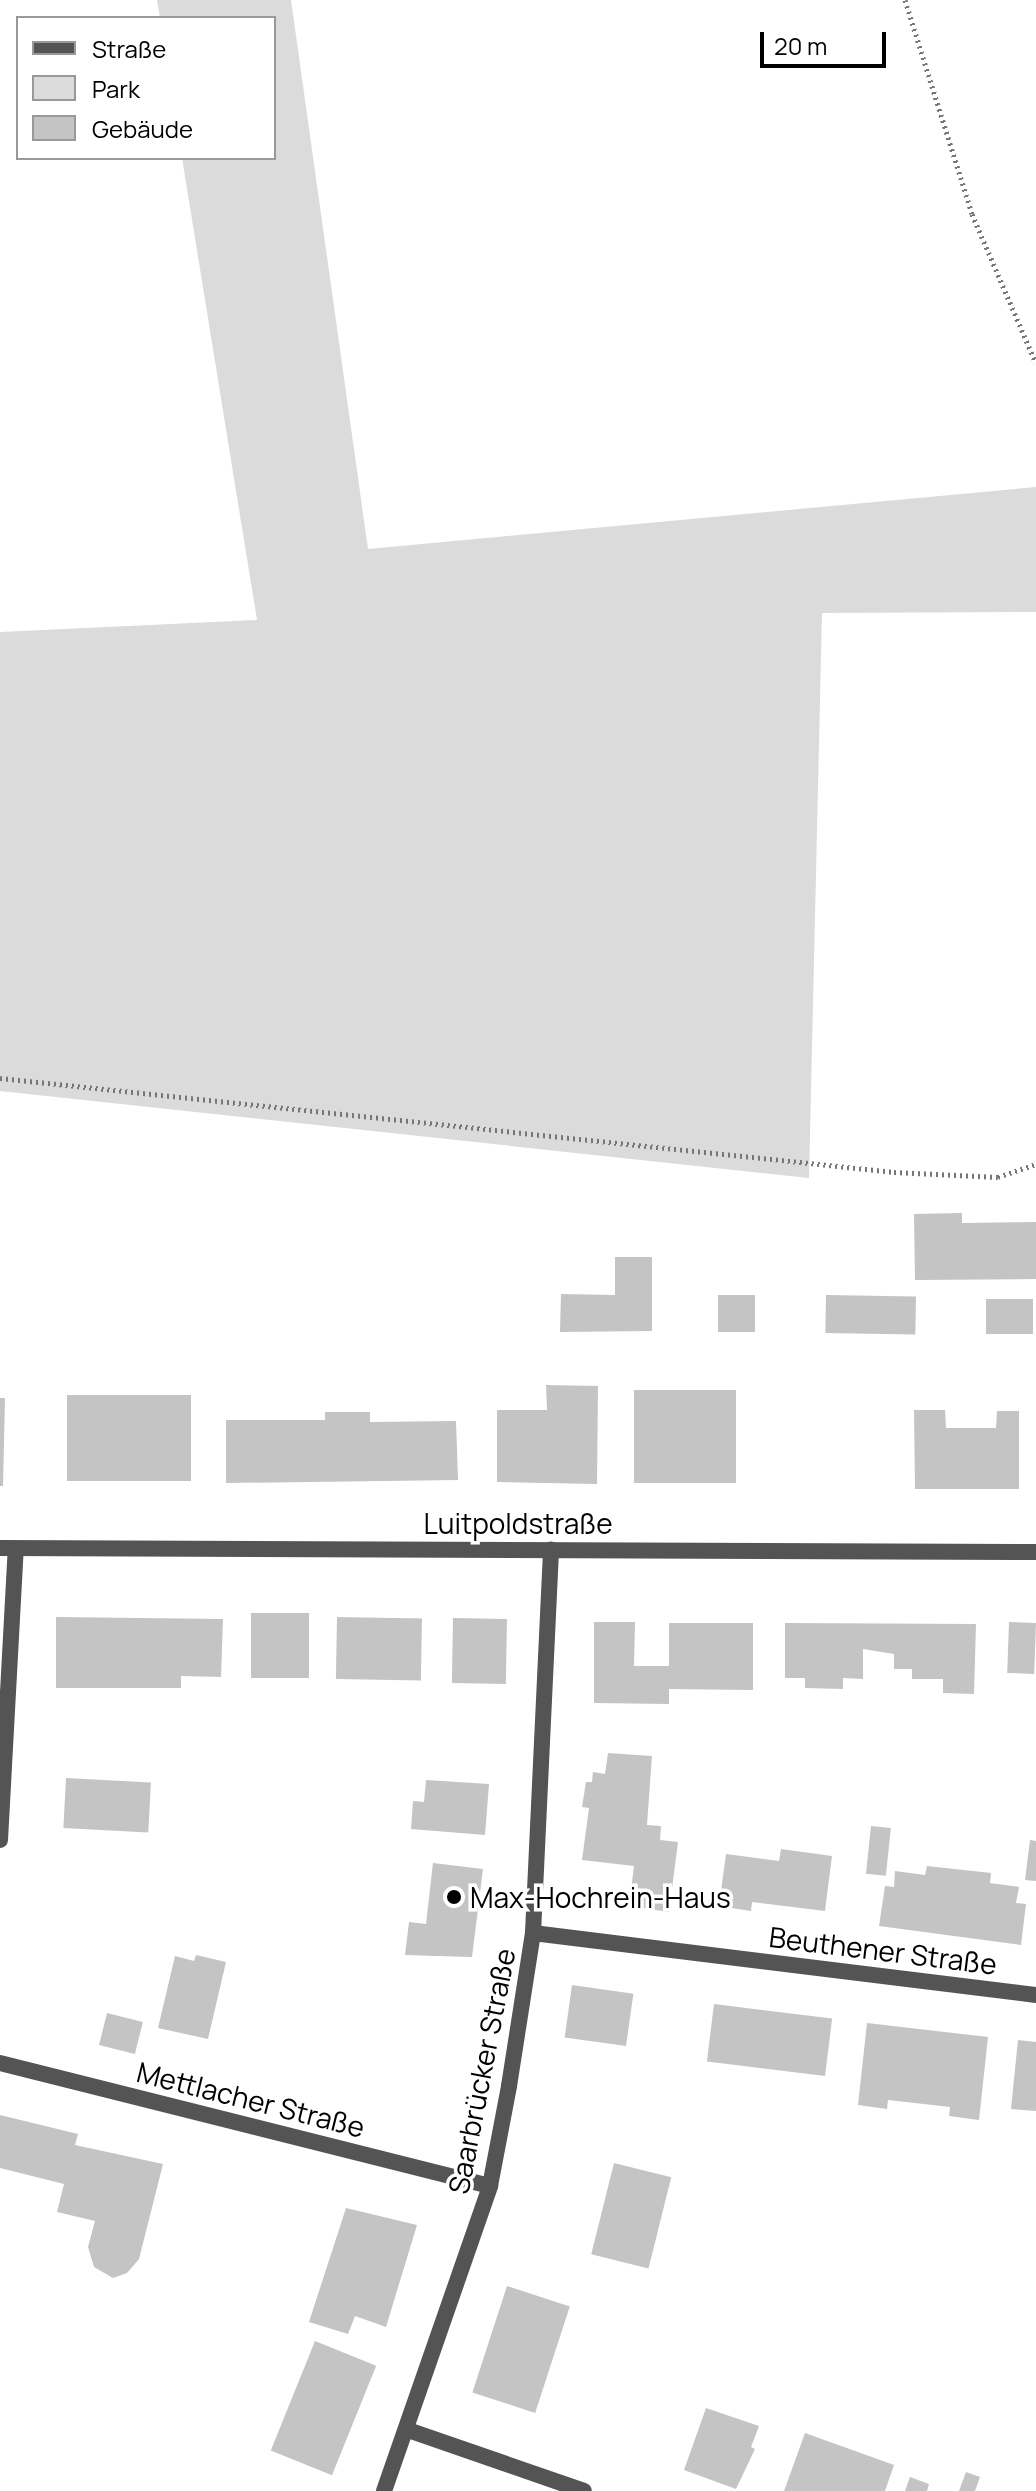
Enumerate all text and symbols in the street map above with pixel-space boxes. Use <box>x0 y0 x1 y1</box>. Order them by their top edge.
legend <box>16 16 276 160</box>
scale bar <box>764 16 890 66</box>
text: 20 m <box>774 29 827 62</box>
text: Straße <box>92 32 166 65</box>
text: Park <box>92 72 140 105</box>
text: Gebäude <box>92 112 193 145</box>
street label: Luitpoldstraße <box>423 1506 613 1540</box>
place label: Max-Hochrein-Haus <box>470 1880 731 1914</box>
marker: Max-Hochrein-Haus <box>445 1888 463 1906</box>
street label: Beuthener Straße <box>767 1919 999 1981</box>
street label: Saarbrücker Straße <box>441 1945 521 2197</box>
street label: Mettlacher Straße <box>134 2054 368 2144</box>

